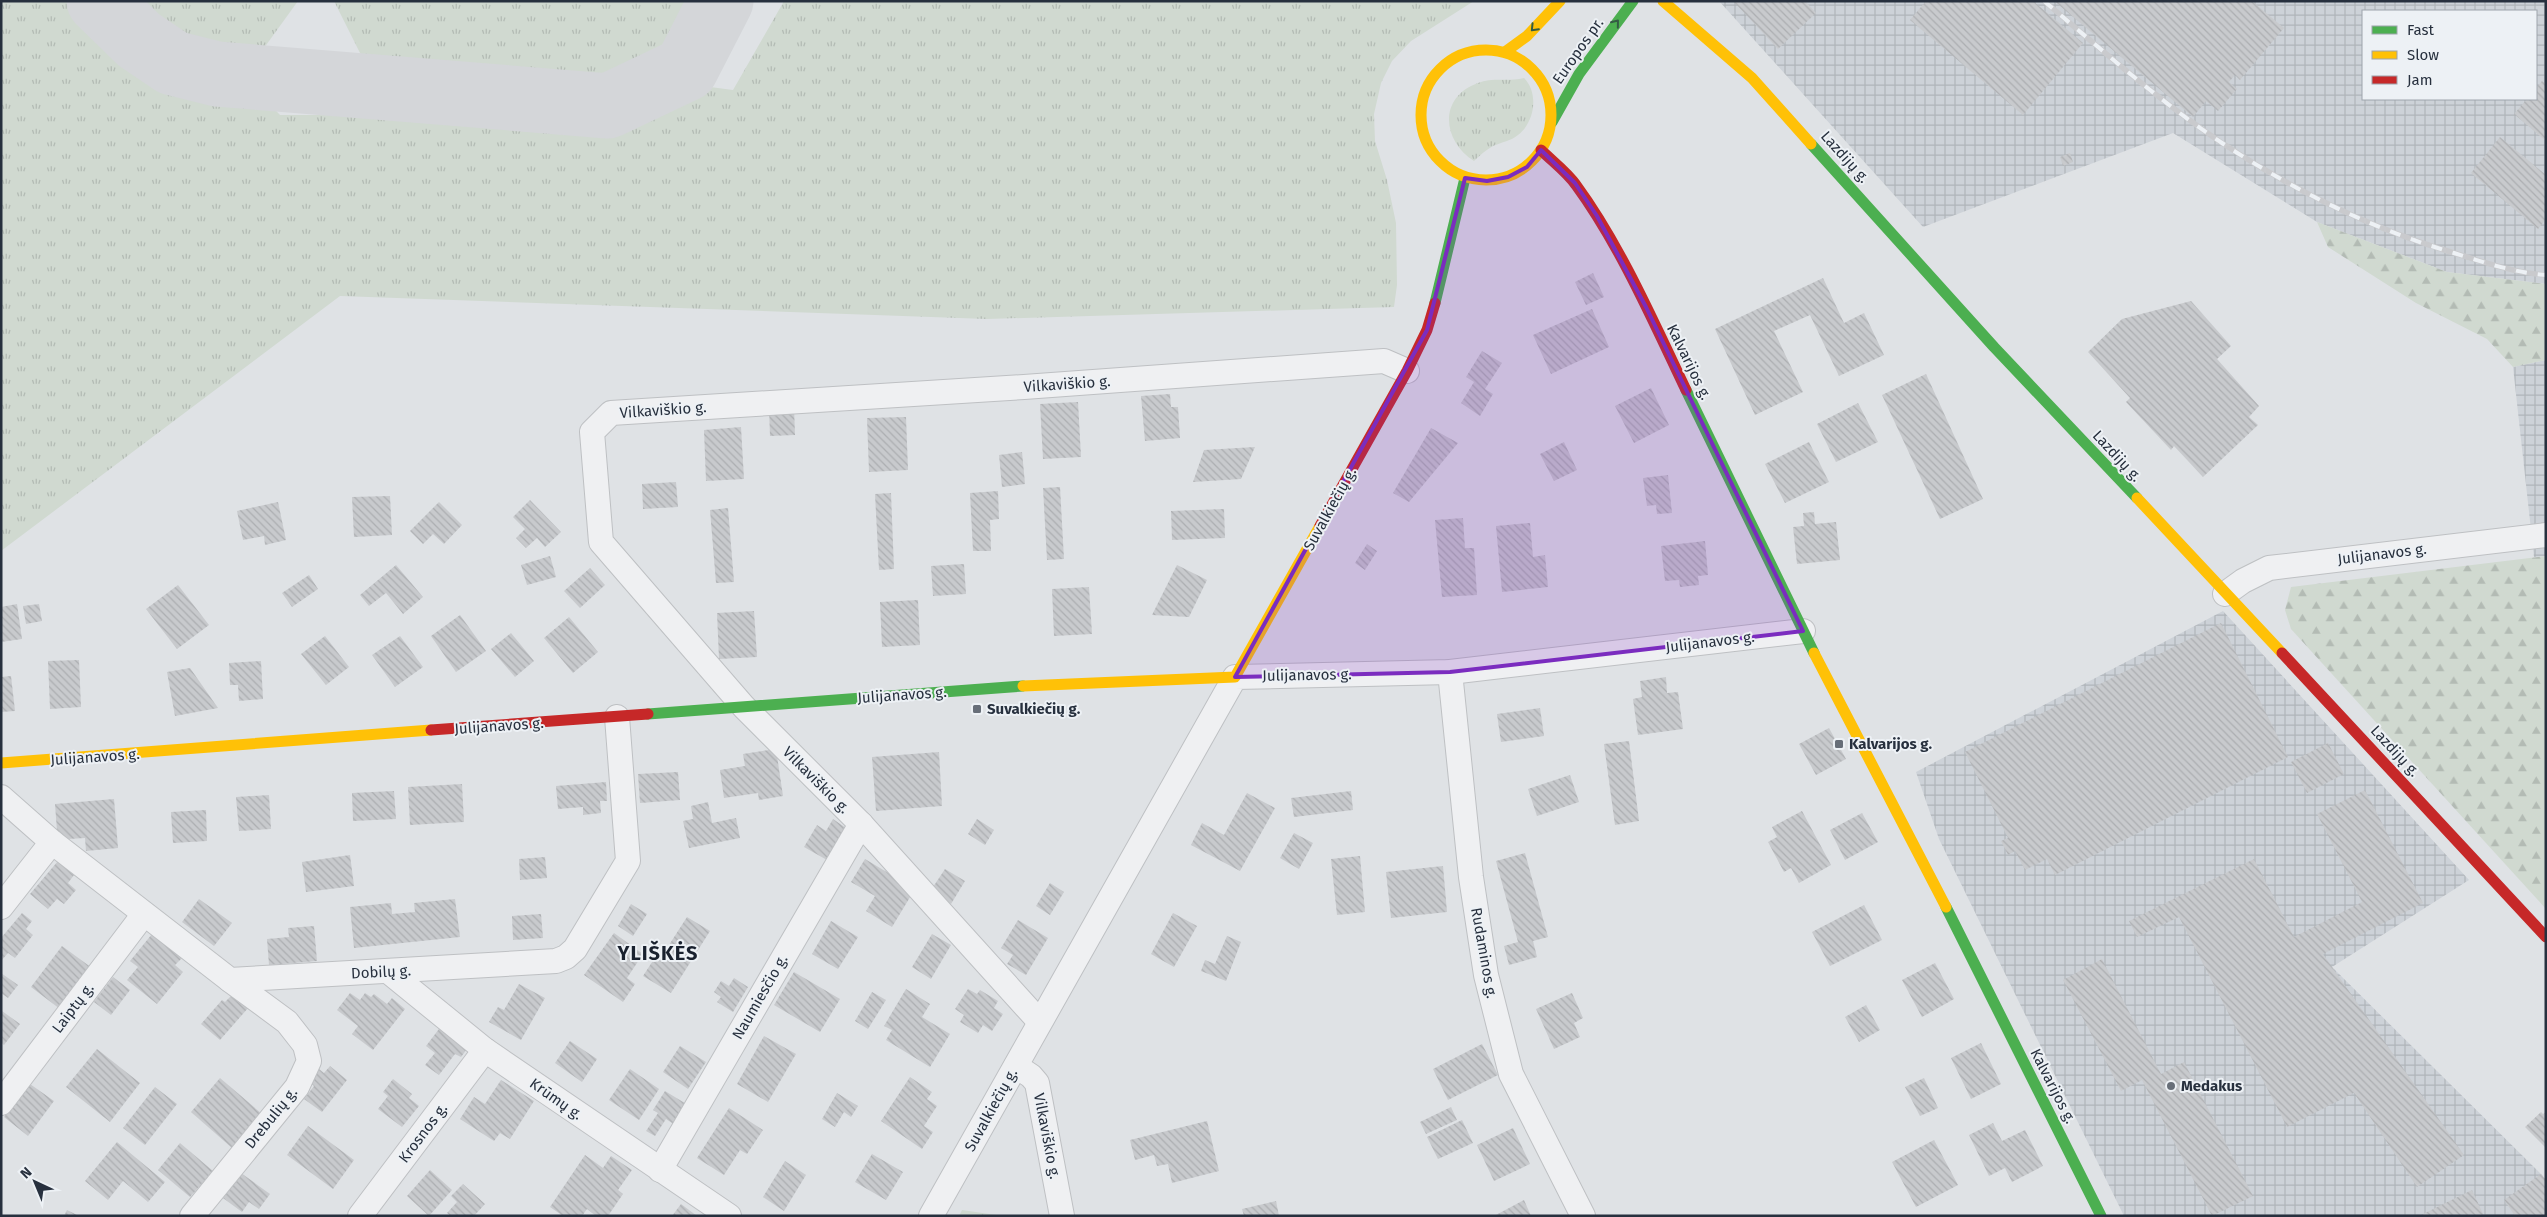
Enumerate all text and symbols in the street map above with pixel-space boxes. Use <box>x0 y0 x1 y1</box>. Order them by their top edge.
legend <box>2362 10 2537 100</box>
street label: Europos pr. <box>1549 15 1607 87</box>
one-way arrow <box>1611 20 1619 29</box>
text: Fast <box>2407 21 2434 39</box>
one-way arrow <box>1531 22 1540 31</box>
text: Slow <box>2407 46 2439 64</box>
text: Jam <box>2407 71 2433 89</box>
street label: Lazdijų g. <box>1817 127 1873 187</box>
street label: Kalvarijos g. <box>1663 321 1715 403</box>
street label: Vilkaviškio g. <box>1023 372 1111 396</box>
street label: Vilkaviškio g. <box>619 398 707 422</box>
street label: Lazdijų g. <box>2089 427 2145 485</box>
street label: Suvalkiečių g. <box>1300 464 1360 554</box>
street label: Julijanavos g. <box>2336 540 2428 568</box>
street label: Julijanavos g. <box>1664 628 1756 656</box>
street label: Julijanavos g. <box>1262 665 1352 685</box>
street label: Julijanavos g. <box>857 683 947 707</box>
place label: Suvalkiečių g. <box>987 700 1081 718</box>
marker: Suvalkiečių g. <box>971 703 983 715</box>
street label: Julijanavos g. <box>454 714 544 738</box>
street label: Lazdijų g. <box>2367 722 2423 780</box>
place label: Kalvarijos g. <box>1849 735 1933 753</box>
marker: Kalvarijos g. <box>1833 738 1845 750</box>
street label: Vilkaviškio g. <box>779 743 853 817</box>
street label: Julijanavos g. <box>50 745 140 769</box>
street label: Rudaminos g. <box>1467 906 1501 1000</box>
district label: YLIŠKĖS <box>617 940 698 965</box>
street label: Naumiesčio g. <box>728 951 792 1043</box>
street label: Dobilų g. <box>351 961 411 983</box>
street label: Laiptų g. <box>48 979 98 1037</box>
street label: Kalvarijos g. <box>2026 1046 2080 1126</box>
street label: Suvalkiečių g. <box>961 1065 1021 1155</box>
street label: Krūmų g. <box>526 1074 586 1124</box>
place label: Medakus <box>2181 1077 2242 1095</box>
marker: Medakus <box>2165 1080 2177 1092</box>
street label: Drebulių g. <box>241 1084 301 1152</box>
street label: Vilkaviškio g. <box>1030 1092 1064 1180</box>
street label: Krosnos g. <box>395 1100 451 1166</box>
north arrow <box>10 1157 60 1207</box>
text: N <box>17 1164 36 1182</box>

